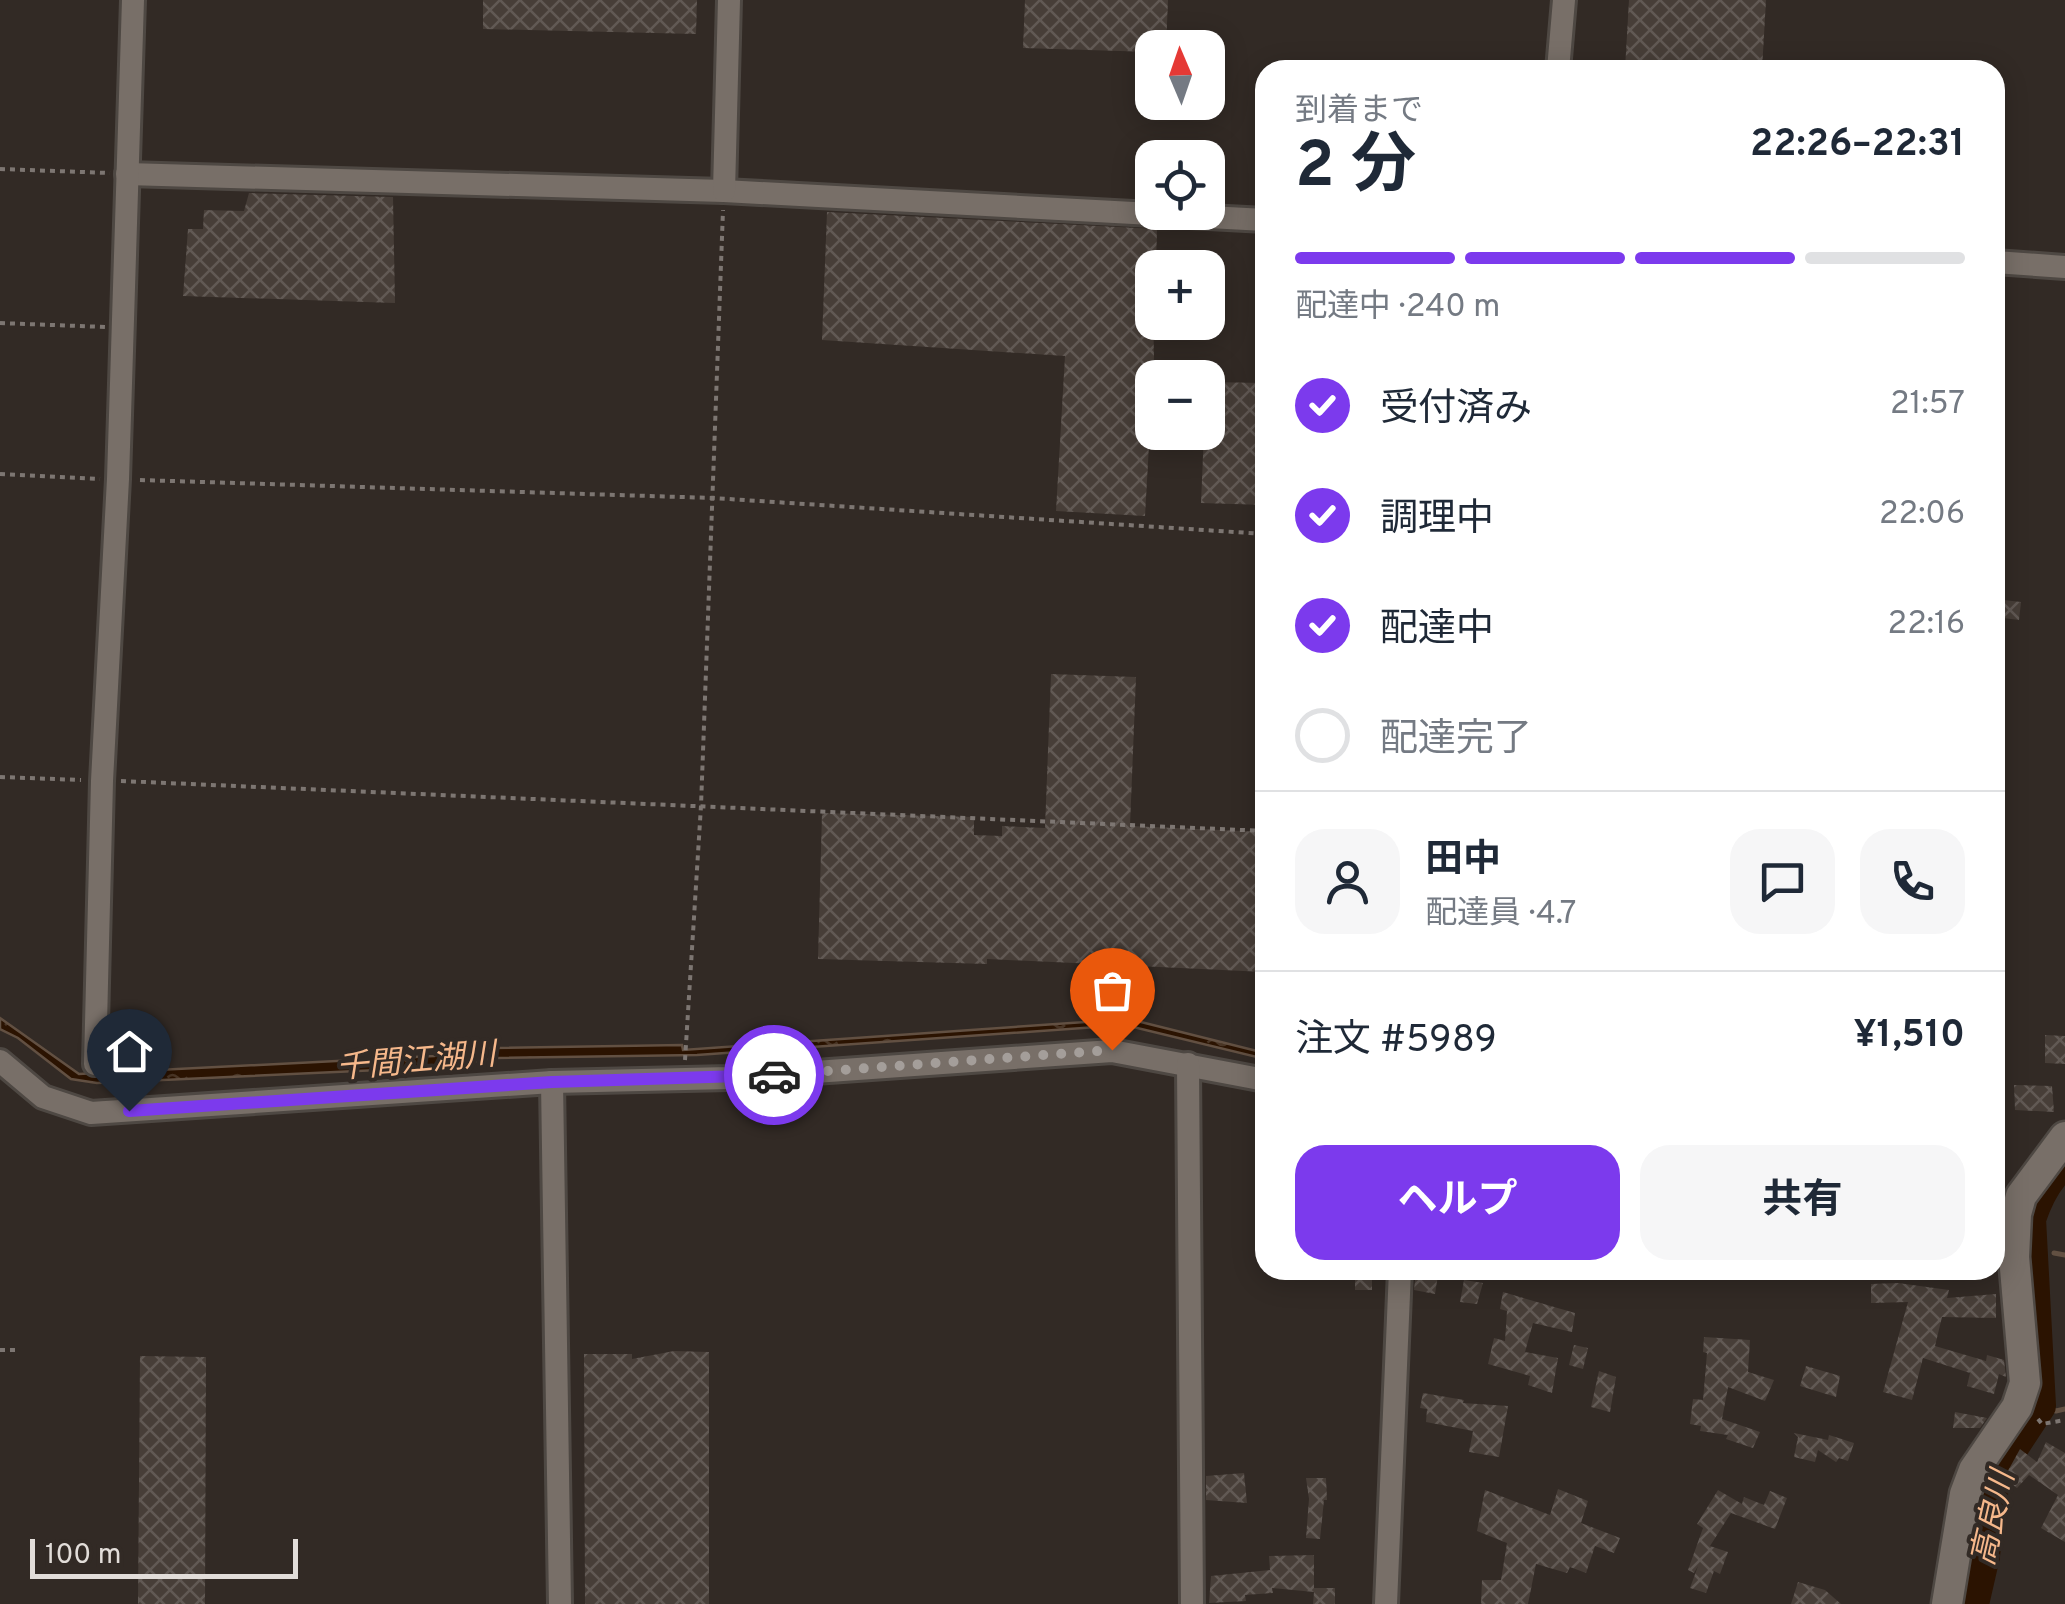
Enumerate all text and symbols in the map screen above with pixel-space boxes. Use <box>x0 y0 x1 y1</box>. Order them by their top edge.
north arrow <box>1135 30 1225 120</box>
map controls <box>1135 30 1225 450</box>
text: 到着まで <box>1295 92 1423 132</box>
text: 22:26–22:31 <box>1750 121 1965 170</box>
text: 2 分 <box>1295 128 1416 210</box>
button: locate <box>1135 140 1225 230</box>
button: + <box>1135 250 1225 340</box>
text: 配達中 · 240 m <box>1295 288 1500 328</box>
button: − <box>1135 360 1225 450</box>
icon: check <box>1295 378 1350 433</box>
text: 21:57 <box>1890 385 1965 425</box>
text: 受付済み <box>1380 386 1532 435</box>
icon: check <box>1295 488 1350 543</box>
text: 22:06 <box>1879 495 1965 535</box>
text: 調理中 <box>1380 496 1494 545</box>
icon: check <box>1295 598 1350 653</box>
text: 22:16 <box>1888 605 1965 645</box>
text: 配達中 <box>1380 606 1494 655</box>
text: 配達完了 <box>1380 716 1532 765</box>
button: person <box>1295 829 1400 934</box>
button: chat <box>1730 829 1835 934</box>
button: phone <box>1860 829 1965 934</box>
text: 田中 <box>1425 837 1501 886</box>
text: 配達員 · 4.7 <box>1425 895 1577 935</box>
pin <box>1070 948 1155 1051</box>
icon: bag <box>1085 963 1140 1018</box>
pin <box>87 1009 172 1112</box>
text: ¥1,510 <box>1853 1012 1965 1061</box>
text: 注文 #5989 <box>1295 1017 1497 1066</box>
icon: home <box>102 1024 157 1079</box>
courier <box>724 1025 824 1125</box>
water label: 千間江湖川 <box>335 1036 501 1090</box>
icon: car <box>747 1048 802 1103</box>
button: ヘルプ <box>1295 1145 1620 1260</box>
button: 共有 <box>1640 1145 1965 1260</box>
water label: 高良川 <box>1965 1464 2026 1570</box>
scale bar <box>30 1534 298 1578</box>
text: 100 m <box>45 1538 121 1574</box>

